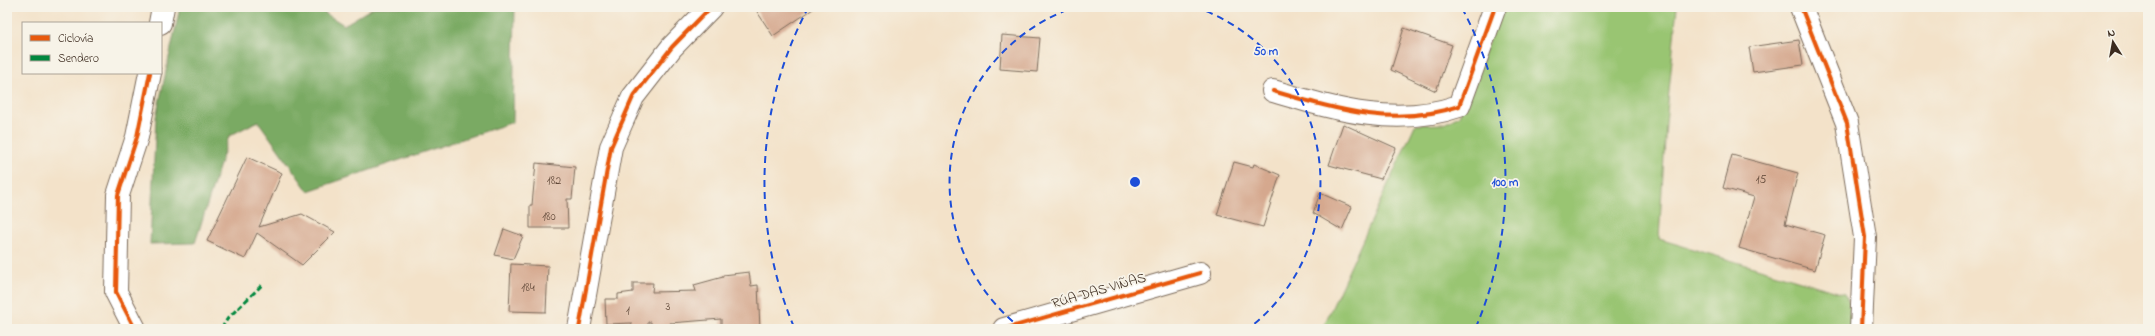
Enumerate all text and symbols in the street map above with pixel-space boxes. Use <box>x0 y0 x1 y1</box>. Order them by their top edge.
legend <box>22 22 162 74</box>
north arrow <box>2093 22 2133 62</box>
text: N <box>2106 25 2116 42</box>
text: Ciclovía <box>58 30 94 48</box>
text: 50 m <box>1254 43 1279 61</box>
text: Sendero <box>58 50 99 68</box>
house number: 15 <box>1756 171 1766 189</box>
house number: 182 <box>547 172 561 190</box>
text: 100 m <box>1492 174 1519 192</box>
centre of rings <box>1128 175 1142 189</box>
house number: 180 <box>542 208 556 226</box>
street label: RÚA DAS VIÑAS <box>1049 268 1149 314</box>
house number: 184 <box>521 279 535 297</box>
house number: 3 <box>666 298 671 316</box>
house number: 1 <box>626 302 630 320</box>

